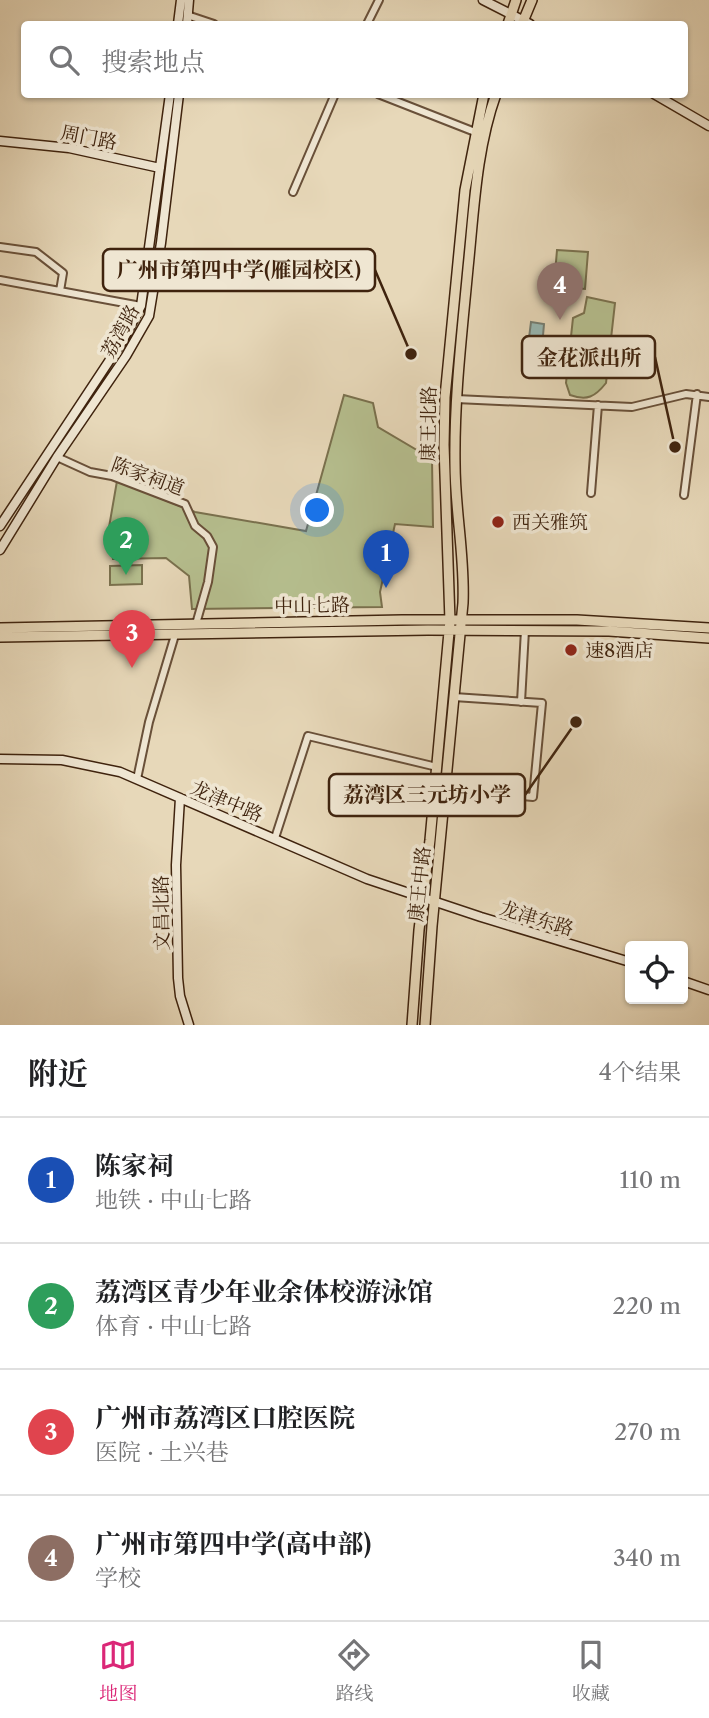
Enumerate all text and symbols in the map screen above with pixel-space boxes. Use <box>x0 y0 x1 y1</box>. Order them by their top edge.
search box <box>21 21 688 98</box>
icon: search <box>45 41 83 79</box>
text: 搜索地点 <box>101 46 205 78</box>
street label: 周门路 <box>59 121 119 154</box>
callout: 广州市第四中学(雁园校区) <box>103 249 375 291</box>
text: 广州市第四中学(雁园校区) <box>117 257 361 282</box>
pin: 4 <box>537 262 583 320</box>
street label: 荔湾路 <box>97 301 144 362</box>
callout: 金花派出所 <box>522 336 655 378</box>
text: 金花派出所 <box>537 345 642 370</box>
street label: 康王北路 <box>416 386 441 462</box>
street label: 陈家祠道 <box>108 453 187 500</box>
your location <box>300 493 334 527</box>
place label: 西关雅筑 <box>512 511 588 534</box>
marker: 西关雅筑 <box>490 514 506 530</box>
pin: 2 <box>103 517 149 575</box>
pin: 1 <box>363 530 409 588</box>
street label: 中山七路 <box>274 593 350 618</box>
pin: 3 <box>109 610 155 668</box>
place label: 速8酒店 <box>585 639 653 662</box>
marker: 速8酒店 <box>563 642 579 658</box>
callout: 荔湾区三元坊小学 <box>329 774 525 816</box>
street label: 龙津中路 <box>187 776 266 827</box>
text: 荔湾区三元坊小学 <box>343 782 511 807</box>
street label: 康王中路 <box>404 845 435 923</box>
street label: 文昌北路 <box>149 875 174 951</box>
street label: 龙津东路 <box>497 896 577 941</box>
map controls <box>625 941 688 1004</box>
button: locate <box>625 941 688 1004</box>
text: 附近 <box>28 1055 88 1092</box>
text: 4个结果 <box>599 1058 681 1086</box>
text: 陈家祠 <box>95 1150 173 1182</box>
text: 1 <box>46 1166 56 1194</box>
text: 110 m <box>620 1166 681 1194</box>
text: 地铁 · 中山七路 <box>95 1186 252 1214</box>
text: 荔湾区青少年业余体校游泳馆 <box>95 1276 433 1308</box>
text: 2 <box>44 1292 58 1320</box>
text: 220 m <box>612 1292 681 1320</box>
text: 体育 · 中山七路 <box>95 1312 252 1340</box>
text: 广州市荔湾区口腔医院 <box>95 1402 355 1434</box>
text: 3 <box>45 1418 58 1446</box>
text: 270 m <box>614 1418 681 1446</box>
text: 医院 · 土兴巷 <box>95 1438 229 1466</box>
text: 广州市第四中学(高中部) <box>95 1528 371 1560</box>
text: 4 <box>44 1544 58 1572</box>
text: 340 m <box>613 1544 681 1572</box>
text: 学校 <box>95 1564 141 1592</box>
tab: 地图 <box>99 1636 137 1705</box>
tab: 路线 <box>335 1636 374 1705</box>
tab: 收藏 <box>572 1636 610 1705</box>

